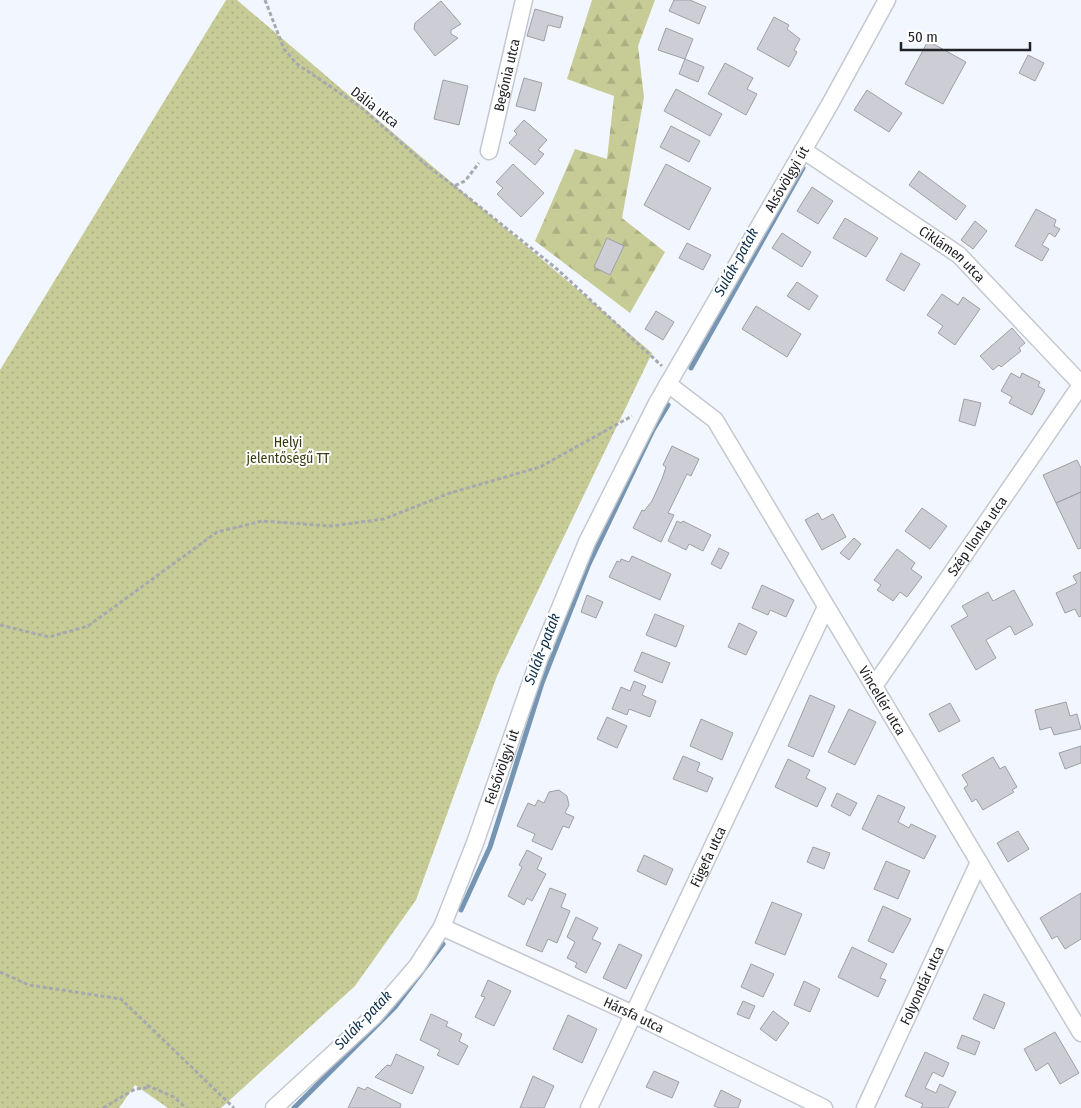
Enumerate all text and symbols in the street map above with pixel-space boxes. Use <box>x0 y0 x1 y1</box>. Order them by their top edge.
scale bar <box>901 20 1030 52</box>
text: 50 m <box>908 28 938 46</box>
street label: Begónia utca <box>490 37 524 113</box>
street label: Dália utca <box>347 83 402 132</box>
street label: Alsóvölgyi út <box>761 143 813 215</box>
street label: Ciklámen utca <box>916 223 988 286</box>
water label: Sulák-patak <box>709 224 762 300</box>
park label: Helyi jelentőségű TT <box>245 434 330 467</box>
street label: Szép Ilonka utca <box>944 493 1011 579</box>
water label: Sulák-patak <box>520 610 564 688</box>
street label: Vincellér utca <box>855 663 909 739</box>
street label: Felsővölgyi út <box>481 727 523 807</box>
street label: Fügefa utca <box>687 824 730 890</box>
street label: Folyondár utca <box>897 944 948 1028</box>
water label: Sulák-patak <box>330 986 396 1054</box>
street label: Hársfa utca <box>601 994 667 1037</box>

